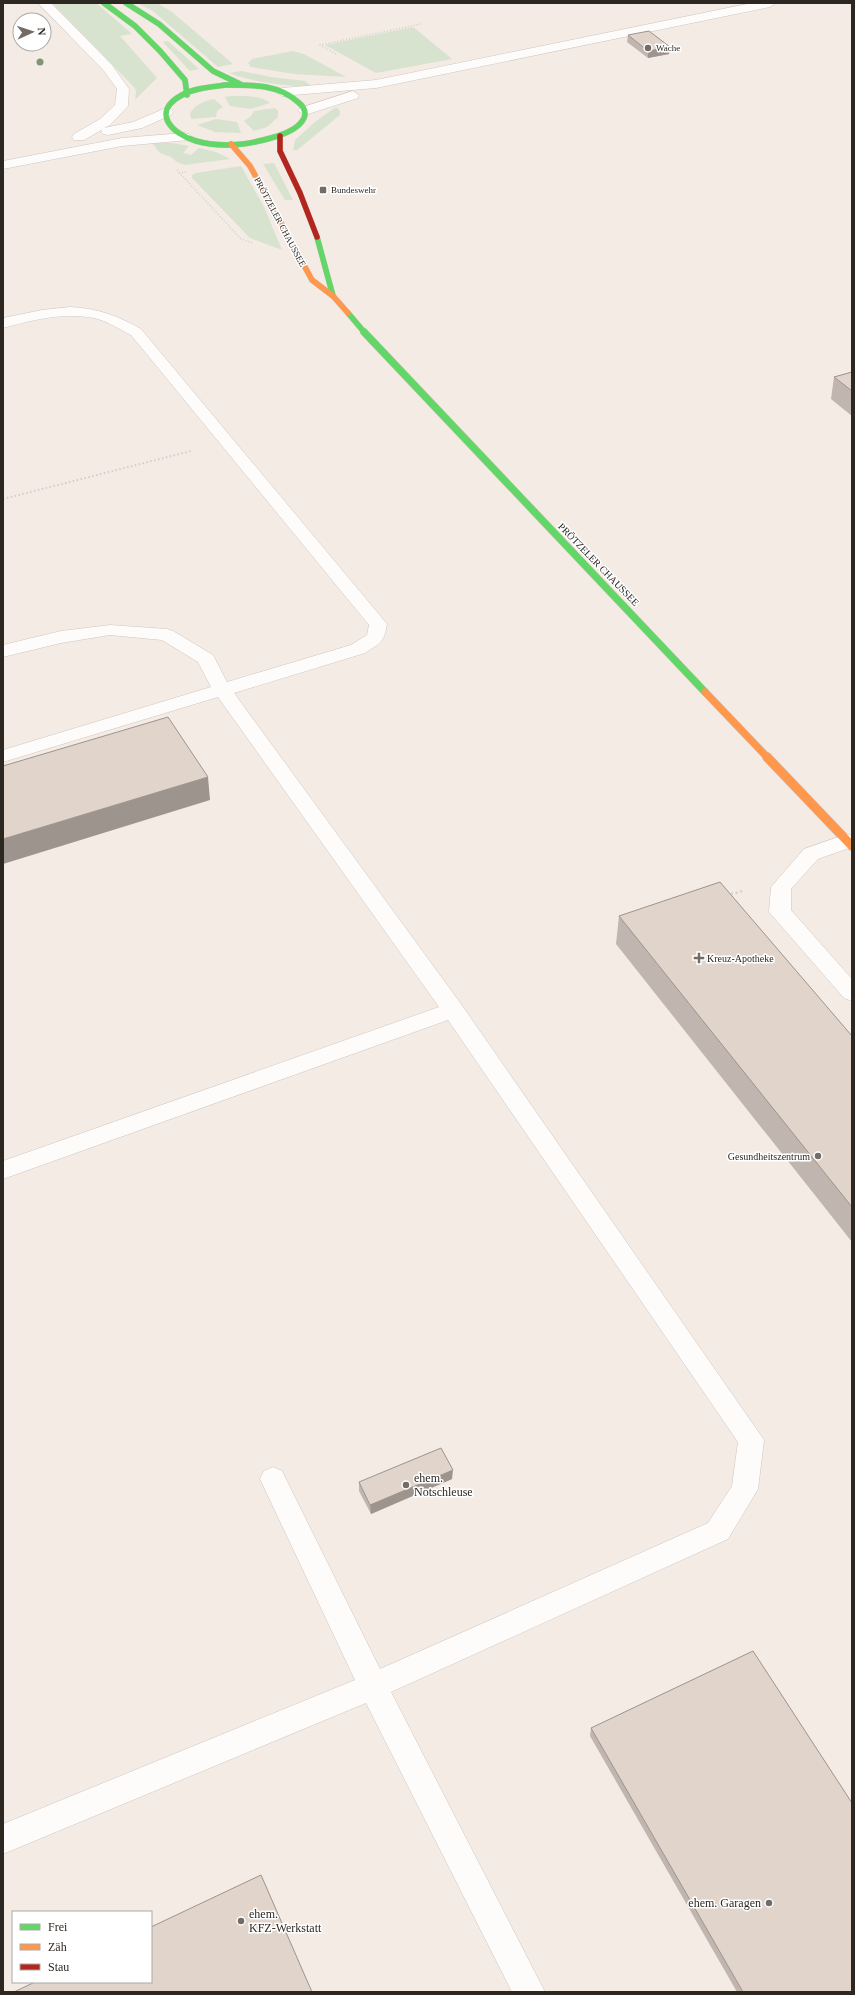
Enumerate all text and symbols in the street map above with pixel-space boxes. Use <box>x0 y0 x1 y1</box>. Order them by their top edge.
north arrow <box>12 12 52 52</box>
text: N <box>36 27 48 36</box>
marker: Wache <box>643 43 653 53</box>
place label: Wache <box>656 43 680 53</box>
street label: PRÖTZELER CHAUSSEE <box>252 176 308 269</box>
marker: Bundeswehr <box>318 185 328 195</box>
place label: Bundeswehr <box>331 185 376 195</box>
street label: PRÖTZELER CHAUSSEE <box>556 521 641 608</box>
marker: Kreuz-Apotheke <box>694 953 704 963</box>
place label: Kreuz-Apotheke <box>707 953 774 964</box>
place label: Gesundheitszentrum <box>728 1151 810 1162</box>
marker: Gesundheitszentrum <box>813 1151 823 1161</box>
place label: ehem. Notschleuse <box>414 1471 473 1499</box>
marker: ehem. Notschleuse <box>401 1480 411 1490</box>
place label: ehem. Garagen <box>688 1896 761 1910</box>
marker: ehem. Garagen <box>764 1898 774 1908</box>
place label: ehem. KFZ-Werkstatt <box>249 1907 322 1935</box>
legend <box>12 1911 152 1983</box>
marker: ehem. KFZ-Werkstatt <box>236 1916 246 1926</box>
text: Frei <box>48 1920 68 1934</box>
text: Zäh <box>48 1940 67 1954</box>
text: Stau <box>48 1960 69 1974</box>

